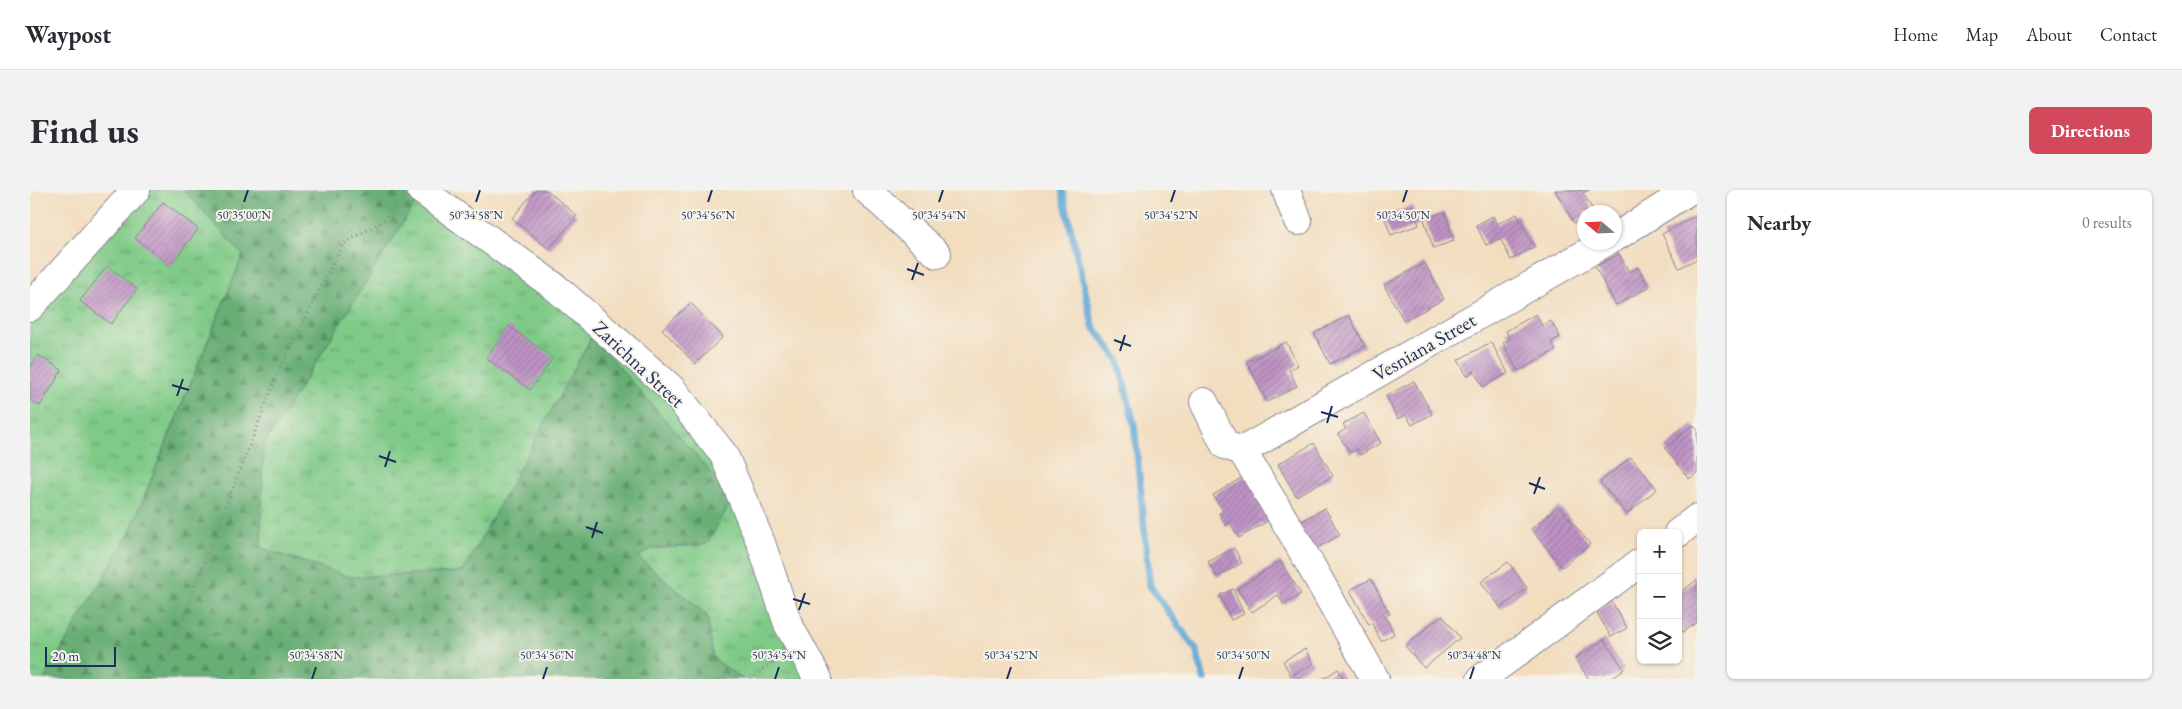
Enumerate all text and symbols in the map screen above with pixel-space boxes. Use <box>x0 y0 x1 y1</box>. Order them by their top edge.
text: Waypost <box>25 19 111 50</box>
text: Home <box>1893 23 1938 46</box>
text: Map <box>1966 23 1998 46</box>
text: About <box>2026 23 2072 46</box>
text: Contact <box>2100 23 2157 46</box>
button: Directions <box>2029 107 2152 154</box>
text: Find us <box>30 108 139 153</box>
north arrow <box>1577 205 1622 250</box>
text: 50°35'00"N <box>217 207 271 223</box>
text: 50°34'58"N <box>449 207 503 223</box>
text: 50°34'56"N <box>681 207 735 223</box>
text: 50°34'54"N <box>912 207 966 223</box>
text: 50°34'52"N <box>1144 207 1198 223</box>
text: 50°34'50"N <box>1376 207 1430 223</box>
text: Nearby <box>1747 209 1811 236</box>
text: 0 results <box>2082 212 2132 233</box>
street label: Vesniana Street <box>1367 306 1481 387</box>
street label: Zarichna Street <box>588 315 691 414</box>
map controls <box>1637 529 1682 664</box>
button: + <box>1637 529 1682 574</box>
button: − <box>1637 574 1682 619</box>
button: layers <box>1637 619 1682 664</box>
scale bar <box>45 644 116 667</box>
text: 20 m <box>52 647 79 665</box>
text: 50°34'58"N <box>289 647 343 663</box>
text: 50°34'56"N <box>520 647 574 663</box>
text: 50°34'54"N <box>752 647 806 663</box>
text: 50°34'52"N <box>984 647 1038 663</box>
text: 50°34'50"N <box>1216 647 1270 663</box>
text: 50°34'48"N <box>1447 647 1501 663</box>

